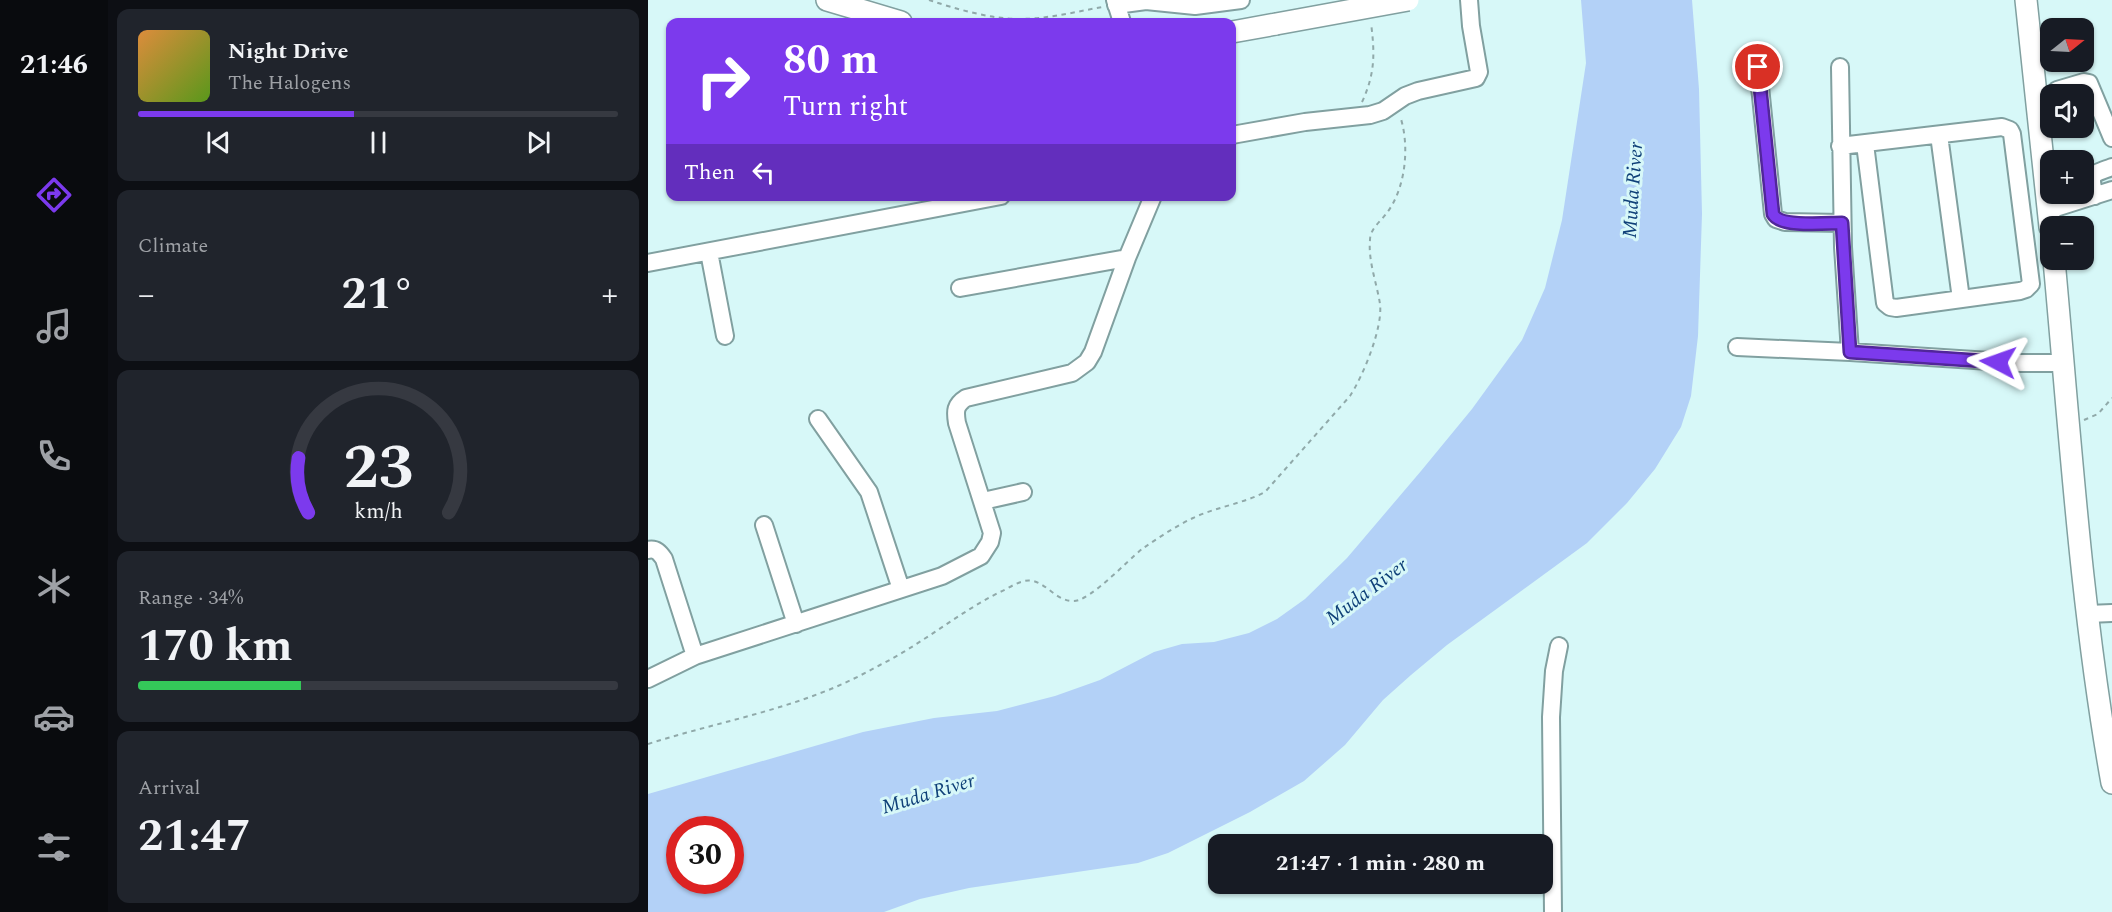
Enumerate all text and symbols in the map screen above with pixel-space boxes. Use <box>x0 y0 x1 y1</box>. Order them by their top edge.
north arrow <box>2040 18 2094 72</box>
map controls <box>2040 18 2094 270</box>
text: 80 m <box>783 29 878 92</box>
text: Night Drive <box>228 35 348 68</box>
pin <box>1732 41 1783 92</box>
icon: right <box>684 42 762 120</box>
text: 21:46 <box>20 44 88 86</box>
icon: arrive <box>1741 50 1774 83</box>
text: The Halogens <box>228 68 351 98</box>
button: sound <box>2040 84 2094 138</box>
text: Turn right <box>783 86 908 128</box>
icon: previous <box>202 126 235 159</box>
icon: pause <box>362 126 395 159</box>
icon: next <box>522 126 555 159</box>
water label: Muda River <box>1615 140 1651 239</box>
button: + <box>2040 150 2094 204</box>
text: Then <box>684 156 735 189</box>
icon: left <box>747 156 780 189</box>
icon: directions <box>33 174 75 216</box>
button: − <box>2040 216 2094 270</box>
text: Climate <box>138 231 208 261</box>
text: 21° <box>342 260 415 329</box>
text: − <box>138 270 155 320</box>
text: + <box>602 270 618 320</box>
icon: music <box>33 305 75 347</box>
position arrow <box>1966 330 2030 394</box>
text: 23 <box>343 421 413 516</box>
icon: phone <box>33 435 75 477</box>
text: km/h <box>354 495 402 528</box>
water label: Muda River <box>1319 550 1415 633</box>
icon: climate <box>33 565 75 607</box>
text: Range · 34% <box>138 583 243 613</box>
text: 170 km <box>138 612 293 681</box>
icon: car <box>33 696 75 738</box>
water label: Muda River <box>878 765 980 822</box>
text: Arrival <box>138 773 200 803</box>
text: 21:47 <box>138 802 251 871</box>
speed limit sign: 30 <box>666 816 744 894</box>
icon: filters <box>33 826 75 868</box>
text: 21:47 · 1 min · 280 m <box>1276 847 1485 880</box>

